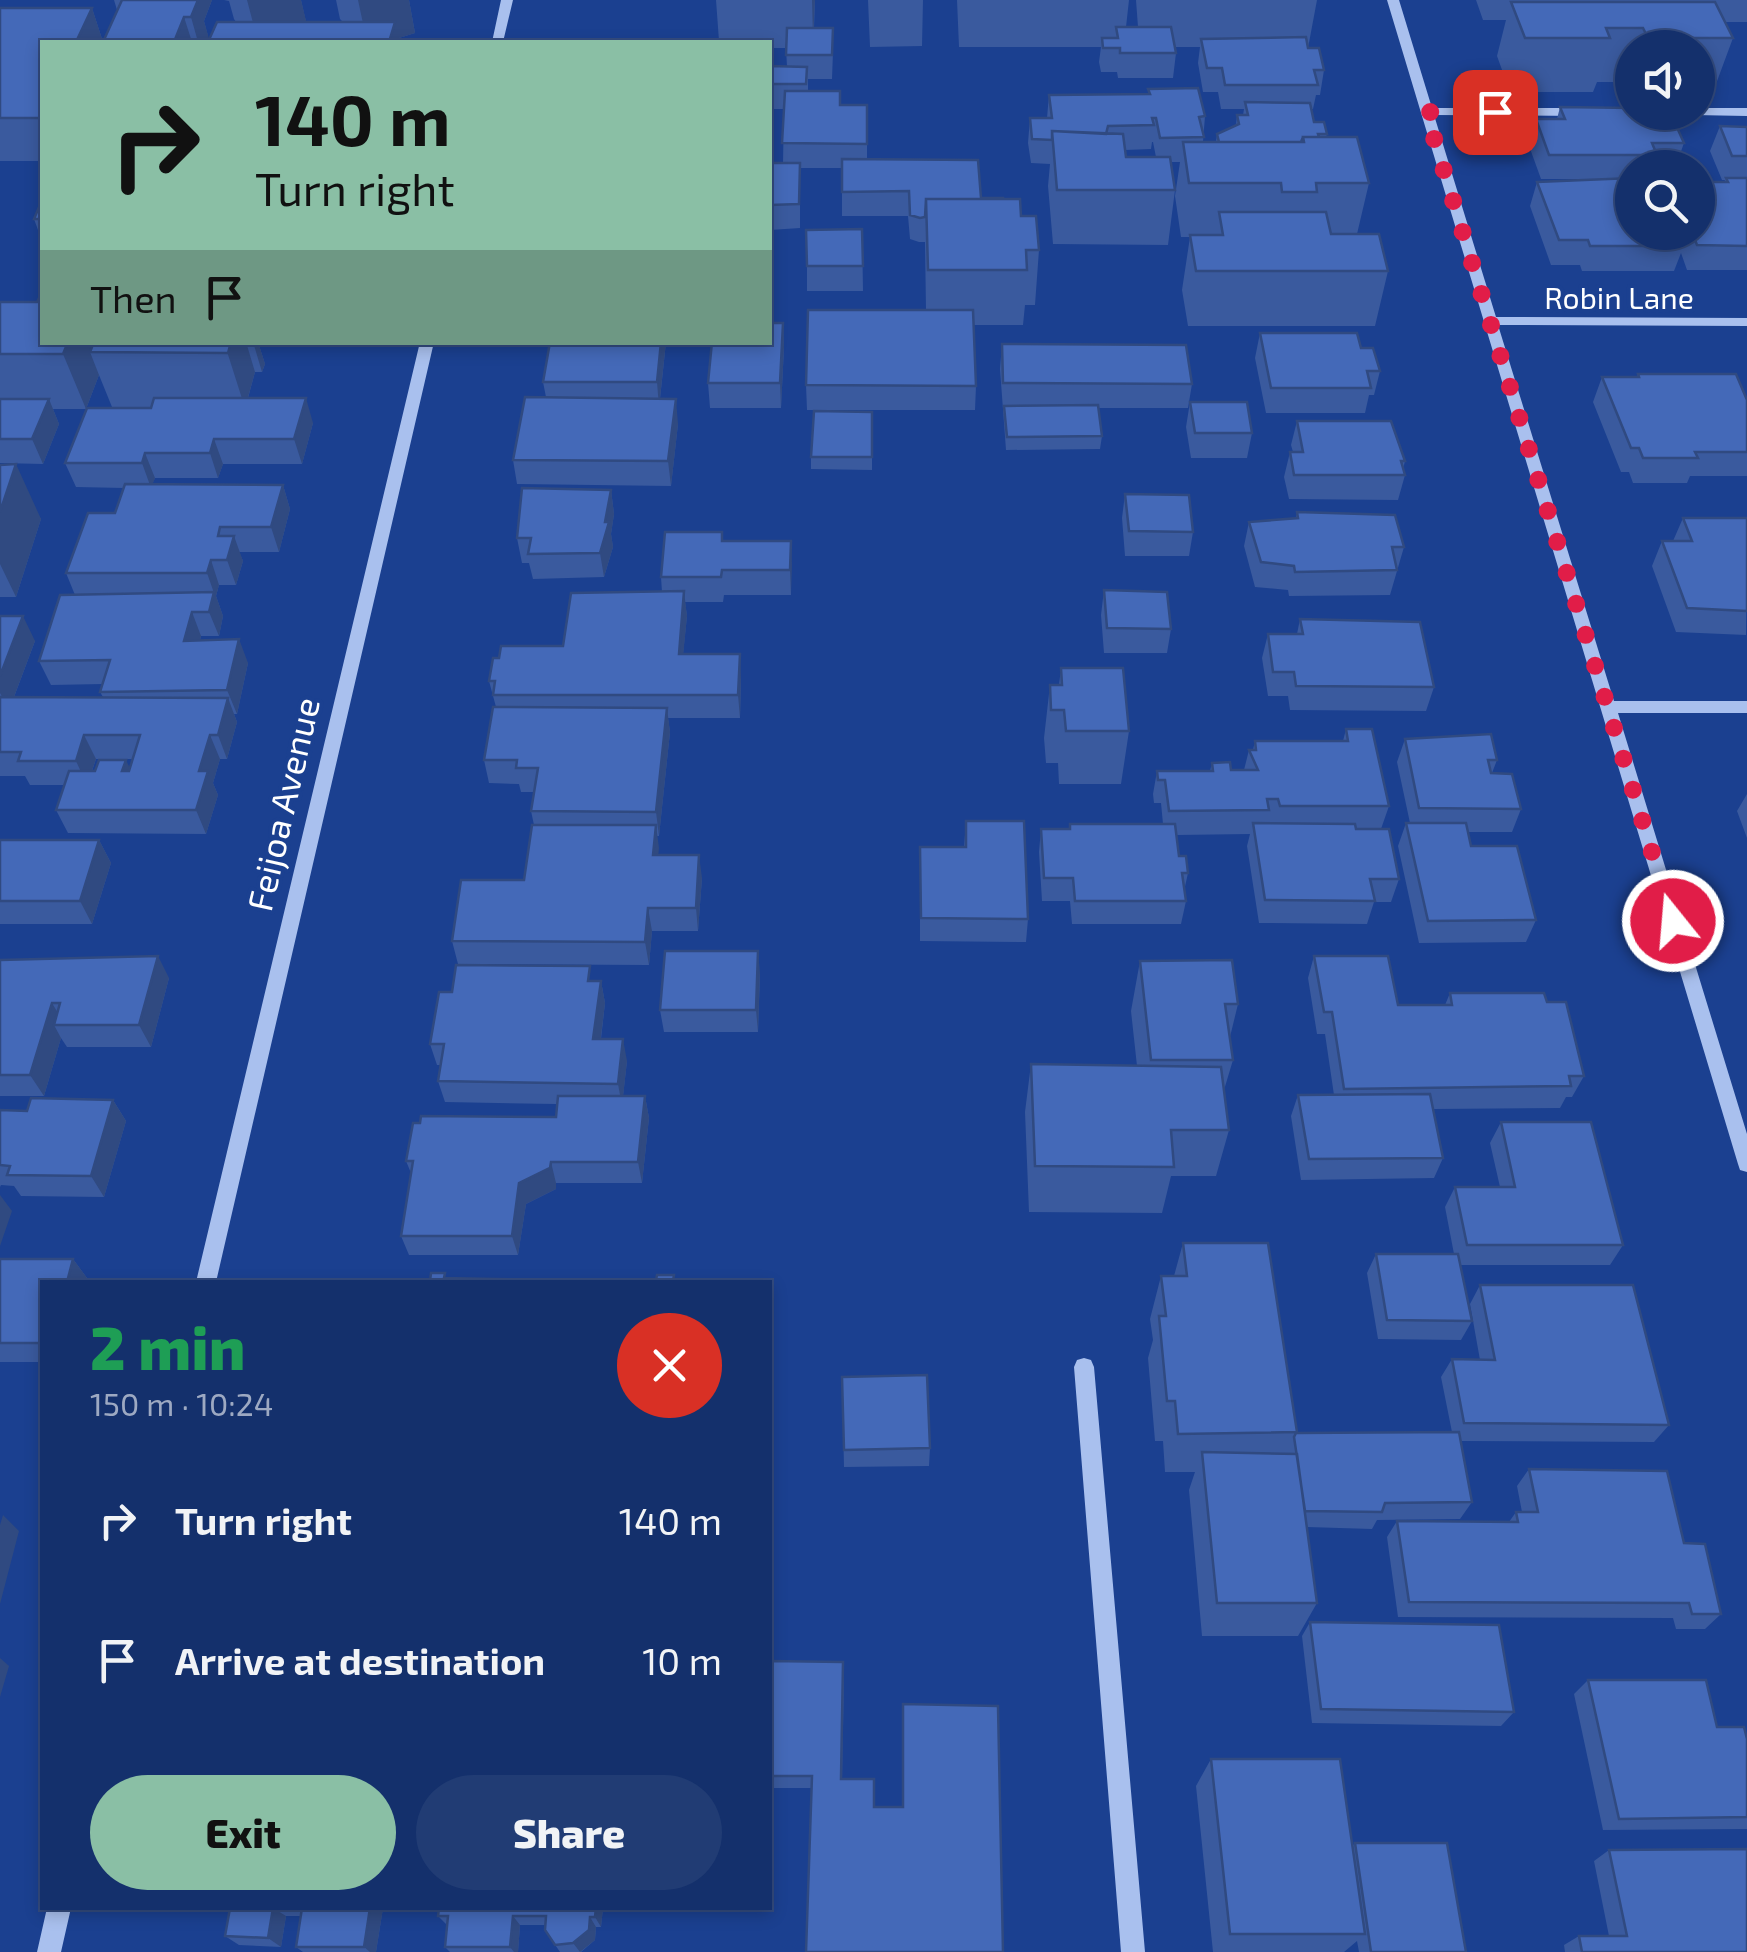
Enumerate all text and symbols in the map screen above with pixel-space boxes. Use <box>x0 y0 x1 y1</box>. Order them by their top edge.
map controls <box>1615 30 1715 250</box>
button: sound <box>1615 30 1715 130</box>
pin <box>1453 70 1538 155</box>
text: 140 m <box>255 76 451 160</box>
icon: right <box>90 80 220 210</box>
icon: arrive <box>1468 85 1523 140</box>
button: search <box>1615 150 1715 250</box>
text: Turn right <box>255 161 455 215</box>
icon: arrive <box>197 270 252 325</box>
text: Then <box>90 275 177 321</box>
street label: Robin Lane <box>1544 279 1694 315</box>
street label: Feijoa Avenue <box>237 693 327 915</box>
position arrow <box>1621 869 1725 973</box>
text: 2 min <box>90 1310 245 1382</box>
button: close <box>617 1313 722 1418</box>
text: 150 m · 10:24 <box>90 1384 273 1422</box>
icon: right <box>90 1493 145 1548</box>
text: Turn right <box>175 1497 352 1543</box>
text: 140 m <box>619 1497 722 1543</box>
icon: arrive <box>90 1633 145 1688</box>
text: Arrive at destination <box>175 1637 545 1683</box>
text: 10 m <box>642 1637 722 1683</box>
button: Exit <box>90 1775 396 1890</box>
button: Share <box>416 1775 722 1890</box>

